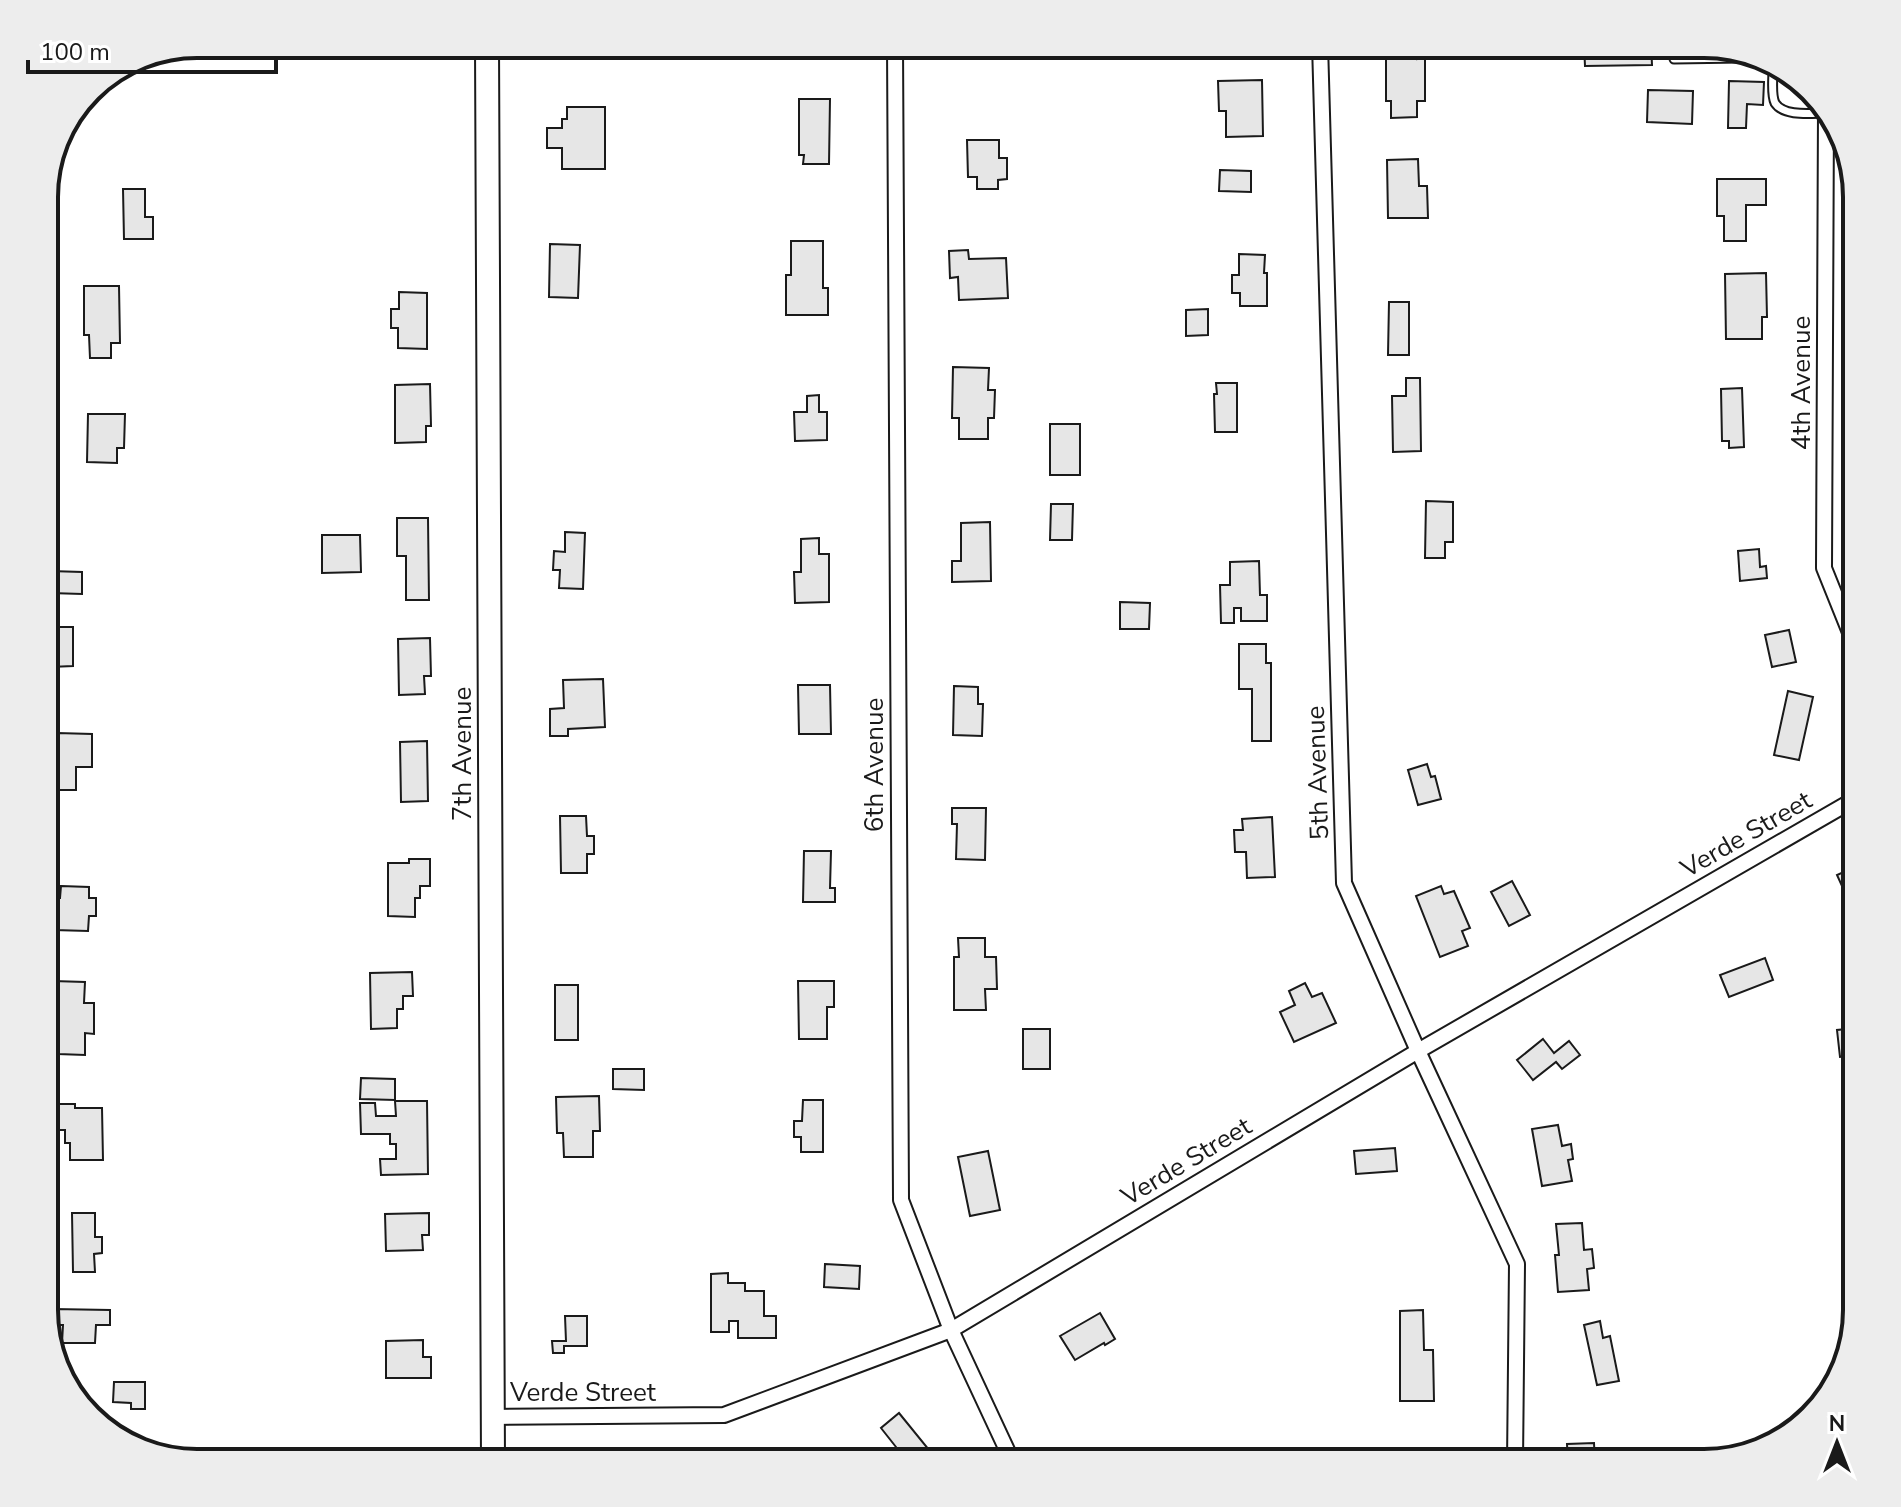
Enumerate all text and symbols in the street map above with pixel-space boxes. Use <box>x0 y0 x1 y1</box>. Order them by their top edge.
scale bar <box>28 24 276 74</box>
text: 100 m <box>40 36 110 68</box>
street label: 4th Avenue <box>1784 316 1819 450</box>
street label: 7th Avenue <box>445 687 480 821</box>
street label: 6th Avenue <box>857 698 892 832</box>
street label: 5th Avenue <box>1298 705 1337 841</box>
street label: Verde Street <box>1673 782 1819 887</box>
street label: Verde Street <box>1114 1108 1259 1215</box>
street label: Verde Street <box>509 1375 657 1410</box>
north arrow <box>1797 1403 1877 1483</box>
text: N <box>1829 1409 1845 1439</box>

